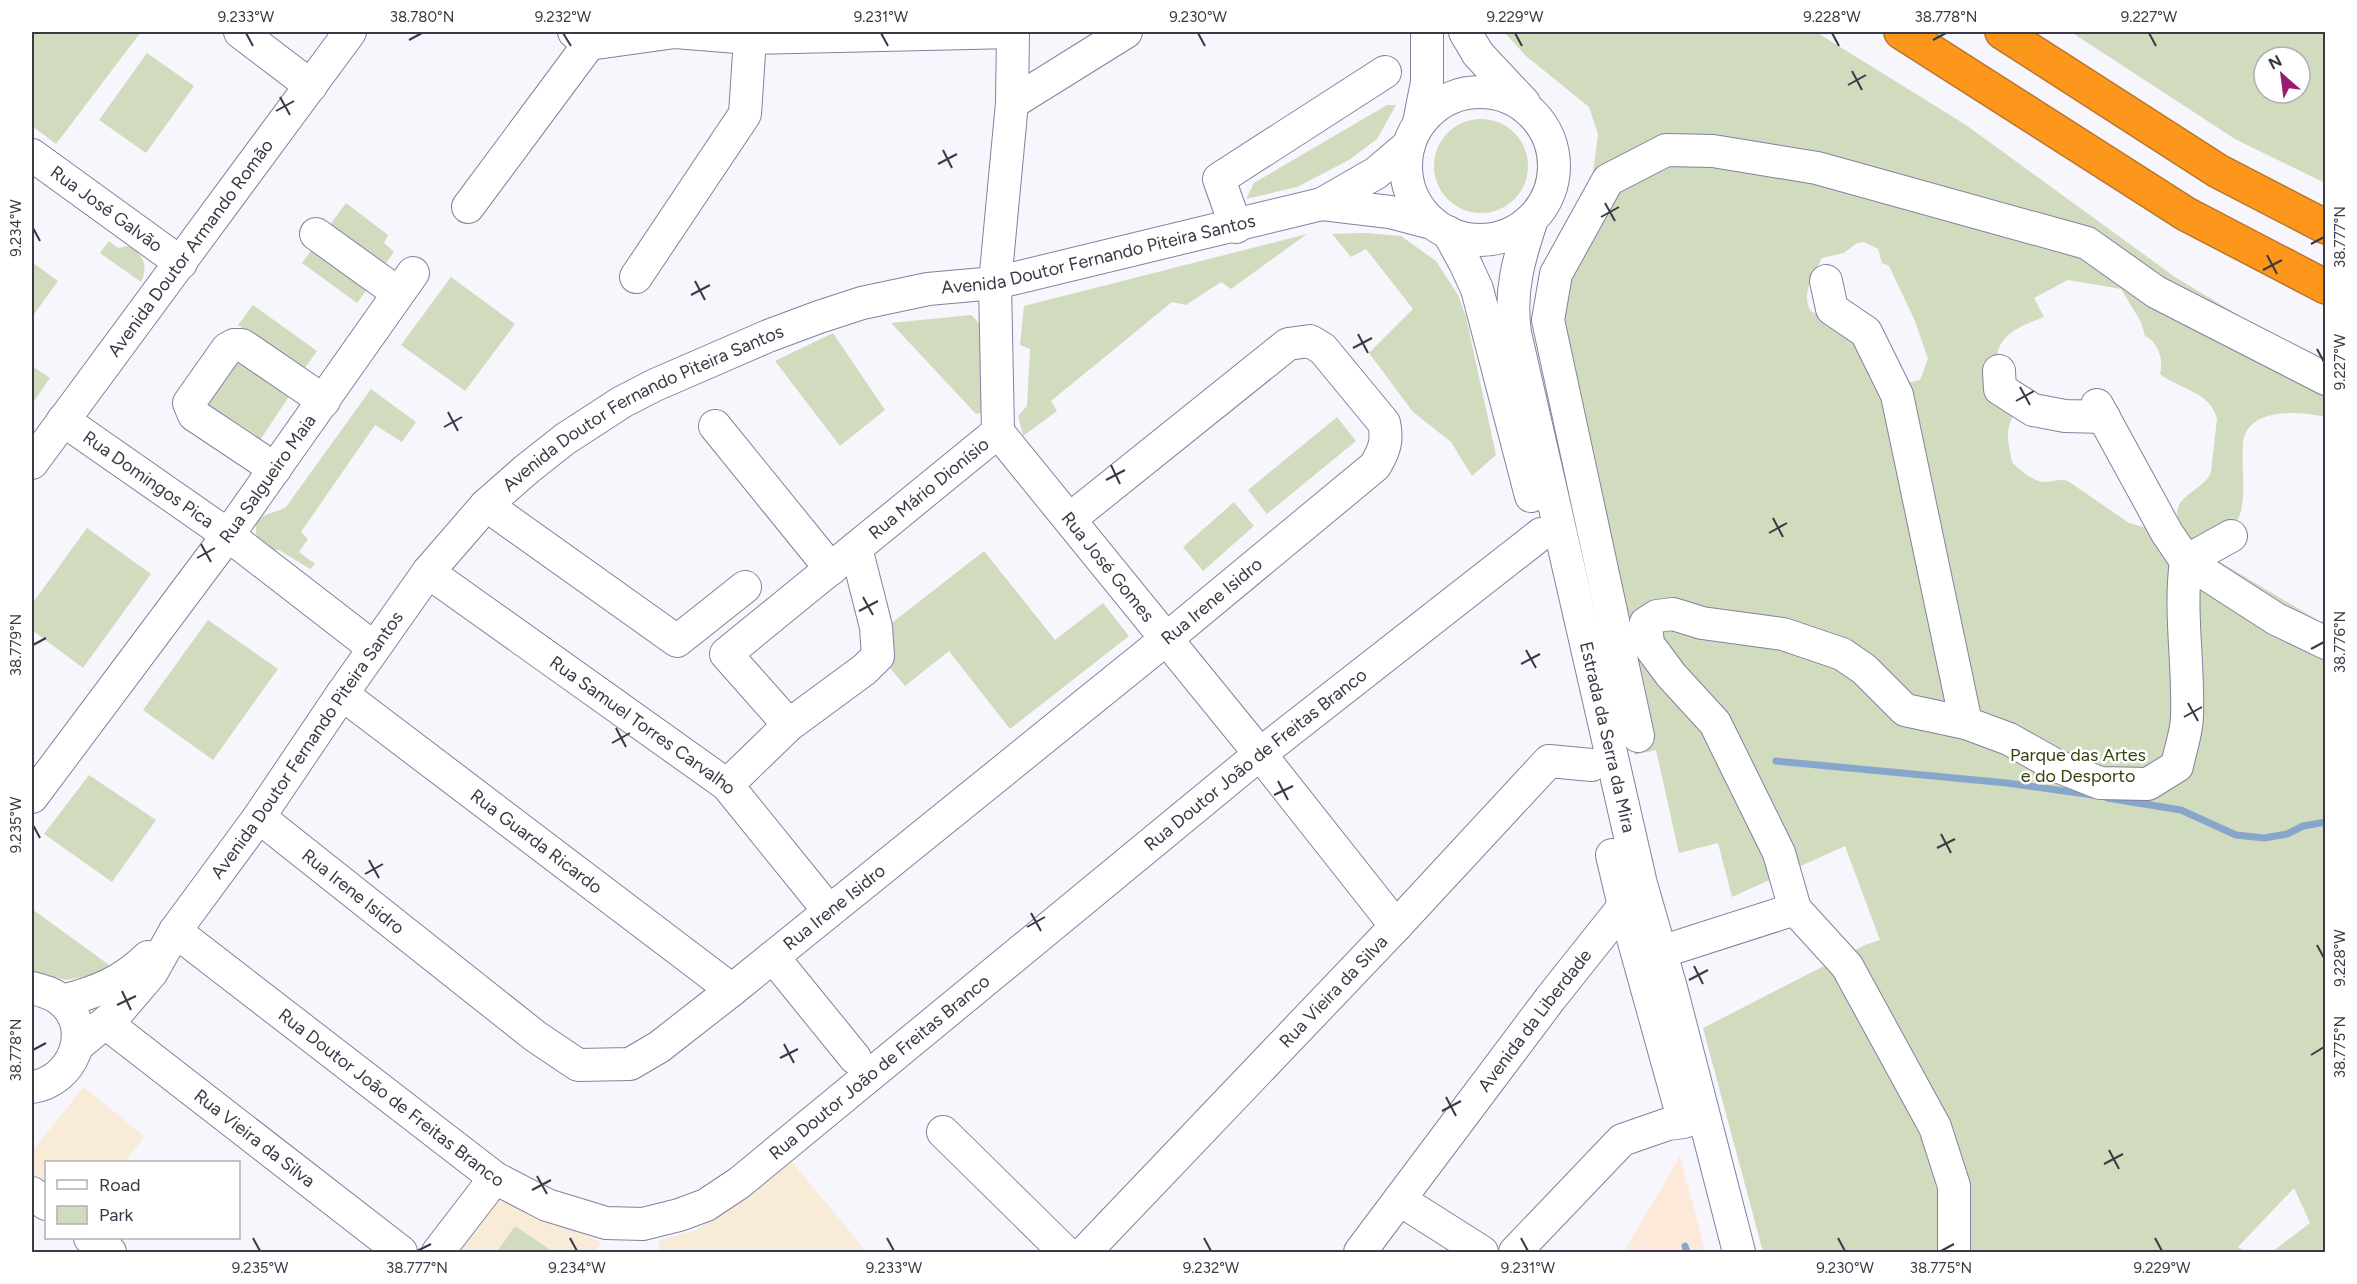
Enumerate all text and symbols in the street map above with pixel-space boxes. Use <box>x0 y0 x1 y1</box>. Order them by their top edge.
text: 9.233°W <box>218 8 275 26</box>
text: 38.780°N <box>390 8 454 26</box>
text: 9.232°W <box>535 8 592 26</box>
text: 9.231°W <box>854 8 909 26</box>
text: 9.230°W <box>1169 8 1227 26</box>
text: 9.229°W <box>1487 8 1544 26</box>
text: 9.228°W <box>1803 8 1861 26</box>
text: 38.778°N <box>1915 8 1977 26</box>
text: 9.227°W <box>2121 8 2178 26</box>
north arrow <box>2252 45 2312 105</box>
text: N <box>2265 51 2285 73</box>
street label: Avenida Doutor Armando Romão <box>103 135 278 361</box>
street label: Rua José Galvão <box>46 161 167 257</box>
text: 9.234°W <box>7 199 25 257</box>
text: 38.777°N <box>2331 206 2349 268</box>
street label: Avenida Doutor Fernando Piteira Santos <box>940 209 1258 299</box>
street label: Avenida Doutor Fernando Piteira Santos <box>498 320 787 496</box>
text: 9.227°W <box>2331 333 2349 390</box>
street label: Rua Salgueiro Maia <box>215 410 321 548</box>
street label: Rua Domingos Pica <box>79 426 218 533</box>
street label: Rua Mário Dionísio <box>864 433 993 544</box>
street label: Rua José Gomes <box>1057 508 1159 626</box>
street label: Rua Irene Isidro <box>1157 553 1267 649</box>
street label: Avenida Doutor Fernando Piteira Santos <box>206 607 408 883</box>
text: 38.776°N <box>2331 611 2349 673</box>
text: 38.779°N <box>7 614 25 676</box>
street label: Estrada da Serra da Mira <box>1575 640 1640 835</box>
street label: Rua Samuel Torres Carvalho <box>545 651 741 799</box>
street label: Rua Doutor João de Freitas Branco <box>1140 664 1371 856</box>
park label: Parque das Artes e do Desporto <box>2010 744 2146 787</box>
street label: Rua Guarda Ricardo <box>466 784 607 899</box>
text: 9.235°W <box>7 796 25 853</box>
street label: Rua Irene Isidro <box>297 844 409 939</box>
street label: Rua Irene Isidro <box>779 860 890 955</box>
text: 9.228°W <box>2331 929 2349 987</box>
street label: Rua Vieira da Silva <box>1275 931 1392 1052</box>
street label: Avenida da Liberdade <box>1473 945 1596 1096</box>
street label: Rua Doutor João de Freitas Branco <box>765 970 994 1165</box>
street label: Rua Doutor João de Freitas Branco <box>274 1004 508 1192</box>
text: 38.775°N <box>2331 1016 2349 1078</box>
text: 38.778°N <box>7 1019 25 1081</box>
street label: Rua Vieira da Silva <box>190 1084 319 1192</box>
legend <box>45 1161 240 1239</box>
text: Road <box>99 1174 140 1196</box>
text: Park <box>99 1204 134 1226</box>
text: 9.235°W <box>232 1259 289 1277</box>
text: 38.777°N <box>386 1259 448 1277</box>
text: 9.234°W <box>548 1259 606 1277</box>
text: 9.233°W <box>866 1259 923 1277</box>
text: 9.232°W <box>1183 1259 1240 1277</box>
text: 9.231°W <box>1501 1259 1556 1277</box>
text: 9.230°W <box>1816 1259 1874 1277</box>
text: 38.775°N <box>1910 1259 1972 1277</box>
text: 9.229°W <box>2134 1259 2191 1277</box>

